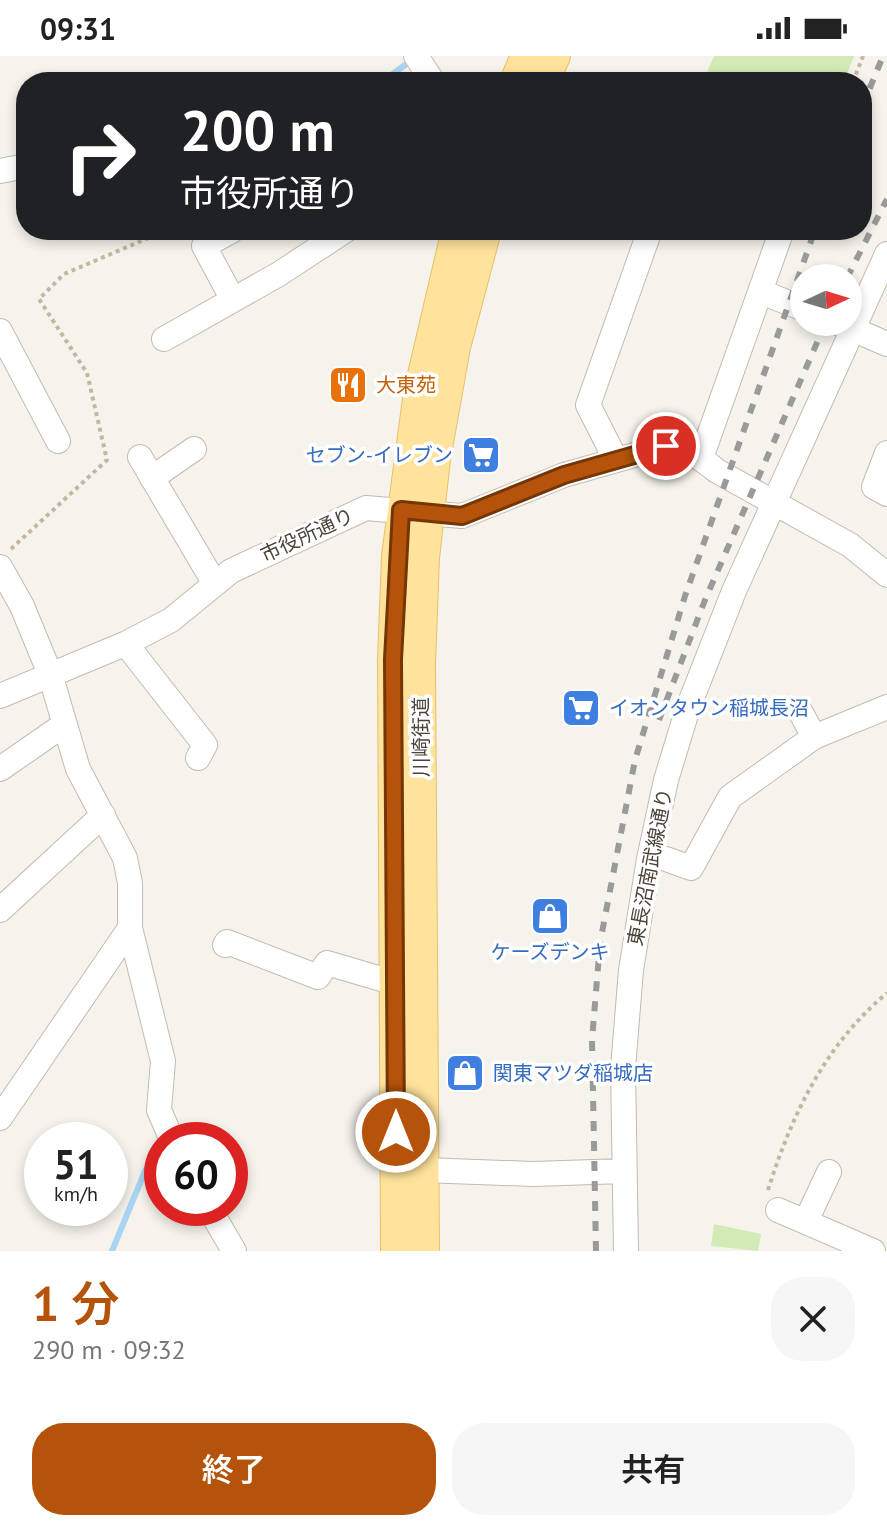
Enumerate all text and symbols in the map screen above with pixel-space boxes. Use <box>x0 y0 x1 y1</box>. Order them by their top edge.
text: 09:31 <box>40 9 116 48</box>
text: 200 m <box>180 94 335 166</box>
icon: right <box>48 104 152 208</box>
text: 市役所通り <box>180 169 360 216</box>
north arrow <box>790 264 862 336</box>
map controls <box>790 264 862 336</box>
restaurant icon: 大東苑 <box>327 364 369 406</box>
place label: 大東苑 <box>376 372 436 398</box>
pin <box>632 412 700 480</box>
icon: arrive <box>644 424 688 468</box>
supermarket icon: セブン-イレブン <box>460 434 502 476</box>
place label: セブン-イレブン <box>306 442 453 468</box>
street label: 市役所通り <box>256 502 358 568</box>
supermarket icon: イオンタウン稲城長沼 <box>560 687 602 729</box>
place label: イオンタウン稲城長沼 <box>609 695 809 721</box>
street label: 川崎街道 <box>408 697 434 777</box>
street label: 東長沼南武線通り <box>622 786 678 948</box>
shop icon: ケーズデンキ <box>529 895 571 937</box>
place label: ケーズデンキ <box>491 939 610 965</box>
shop icon: 関東マツダ稲城店 <box>444 1052 486 1094</box>
place label: 関東マツダ稲城店 <box>493 1060 653 1086</box>
position arrow <box>354 1090 438 1174</box>
speed limit sign: 60 <box>144 1122 248 1226</box>
text: 51 <box>53 1138 99 1190</box>
text: km/h <box>54 1181 98 1207</box>
text: 1 分 <box>32 1272 119 1334</box>
button: close <box>771 1277 855 1361</box>
text: 290 m · 09:32 <box>32 1333 186 1366</box>
button: 終了 <box>32 1423 436 1515</box>
button: 共有 <box>452 1423 855 1515</box>

